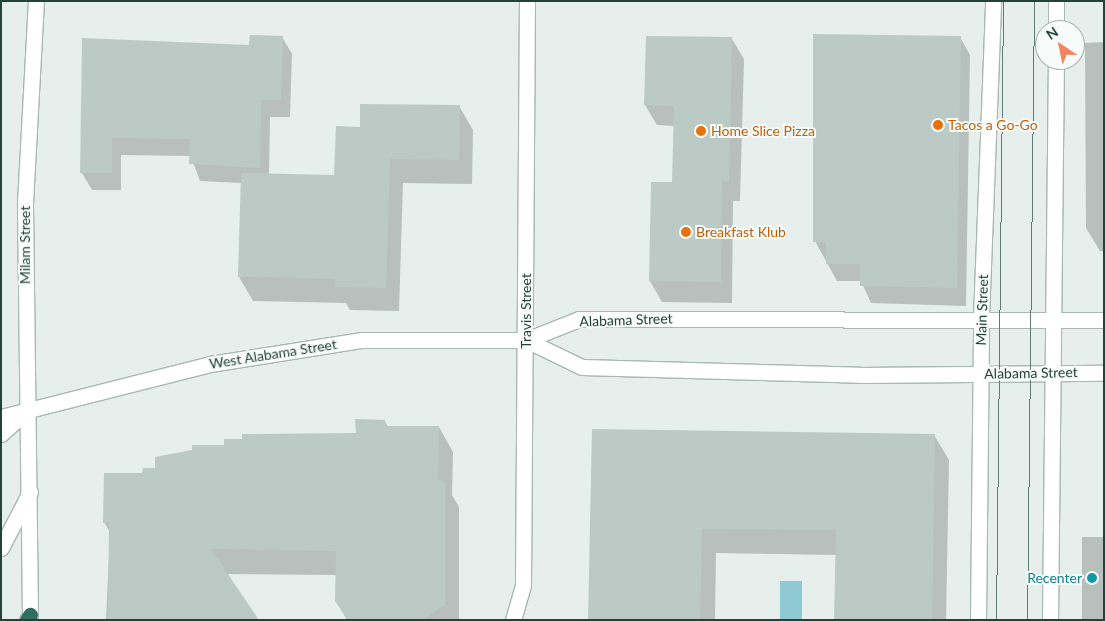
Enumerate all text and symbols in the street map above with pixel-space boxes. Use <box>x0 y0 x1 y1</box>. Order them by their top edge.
north arrow <box>1035 20 1085 70</box>
text: N <box>1043 23 1061 43</box>
place label: Tacos a Go-Go <box>948 117 1038 133</box>
marker: Tacos a Go-Go <box>932 119 944 131</box>
place label: Home Slice Pizza <box>711 123 815 139</box>
marker: Home Slice Pizza <box>695 125 707 137</box>
street label: Milam Street <box>17 206 33 284</box>
place label: Breakfast Klub <box>696 224 786 240</box>
marker: Breakfast Klub <box>680 226 692 238</box>
street label: Travis Street <box>518 273 534 349</box>
street label: Main Street <box>972 274 992 346</box>
street label: Alabama Street <box>579 310 673 330</box>
street label: West Alabama Street <box>208 336 338 372</box>
street label: Alabama Street <box>984 364 1078 382</box>
place label: Recenter <box>1027 570 1082 586</box>
marker: Recenter <box>1086 572 1098 584</box>

